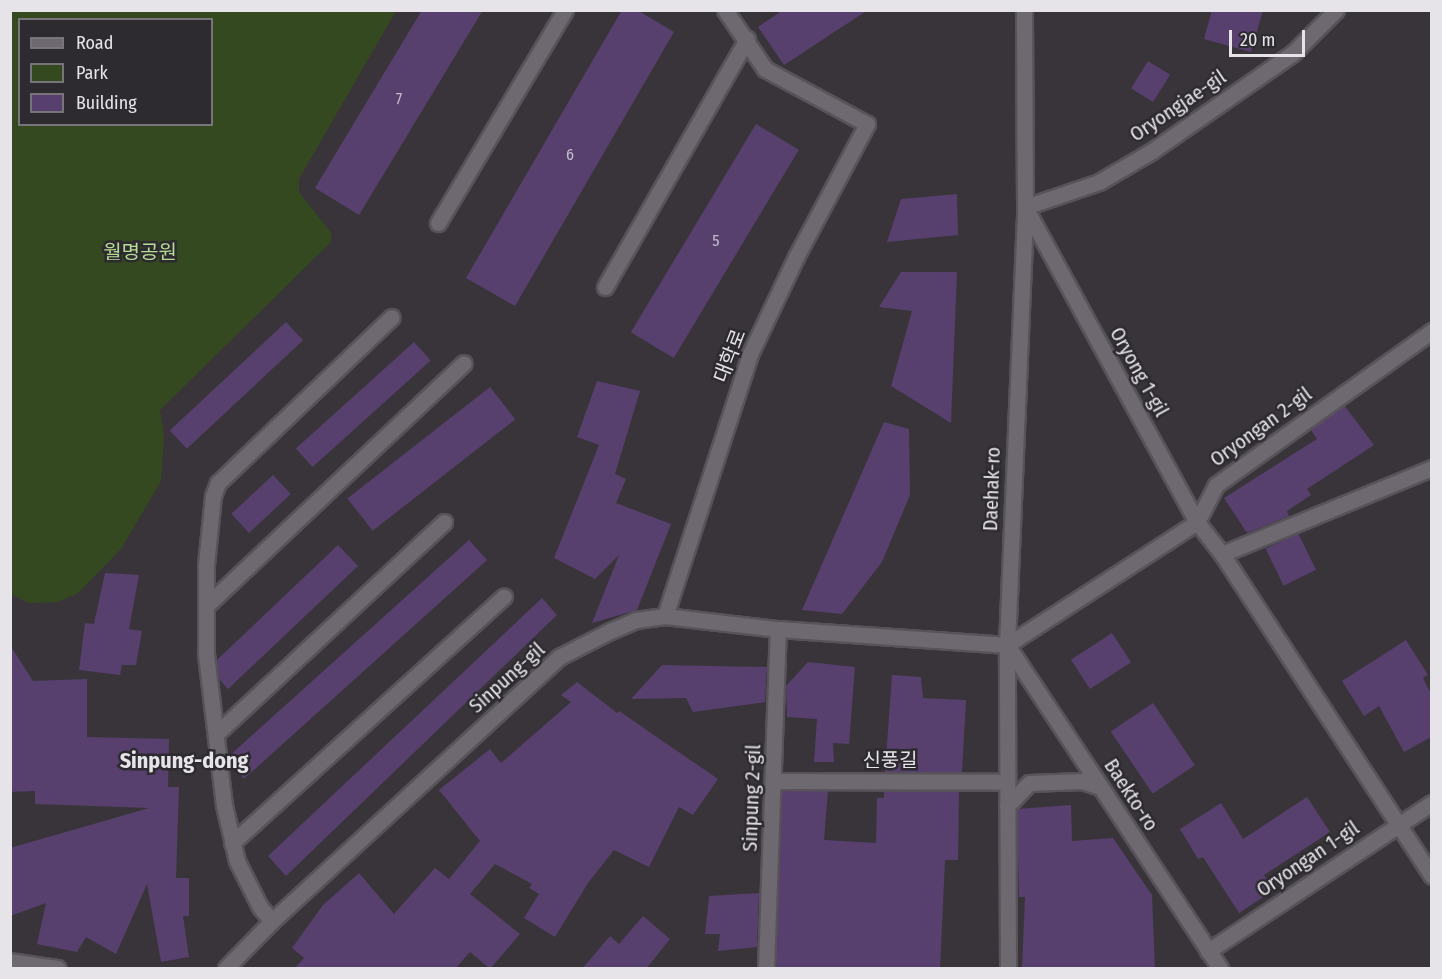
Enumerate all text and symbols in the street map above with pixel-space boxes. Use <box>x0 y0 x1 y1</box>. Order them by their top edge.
legend <box>18 18 213 126</box>
scale bar <box>1232 18 1308 56</box>
text: 20 m <box>1240 29 1275 51</box>
text: Road <box>76 32 113 54</box>
text: Park <box>76 62 108 84</box>
street label: Oryongjae-gil <box>1125 65 1231 147</box>
house number: 7 <box>396 89 402 109</box>
text: Building <box>76 92 137 114</box>
house number: 6 <box>566 145 574 165</box>
house number: 5 <box>712 231 720 251</box>
park label: 월명공원 <box>103 240 177 264</box>
street label: Oryong 1-gil <box>1105 323 1173 421</box>
street label: 대학로 <box>709 326 751 386</box>
street label: Oryongan 2-gil <box>1206 382 1316 472</box>
street label: Daehak-ro <box>979 446 1005 532</box>
street label: Sinpung-gil <box>464 638 550 718</box>
street label: Sinpung 2-gil <box>738 744 766 852</box>
district label: Sinpung-dong <box>120 748 248 774</box>
street label: 신풍길 <box>862 748 918 772</box>
street label: Baekto-ro <box>1099 754 1163 836</box>
street label: Oryongan 1-gil <box>1252 816 1364 902</box>

